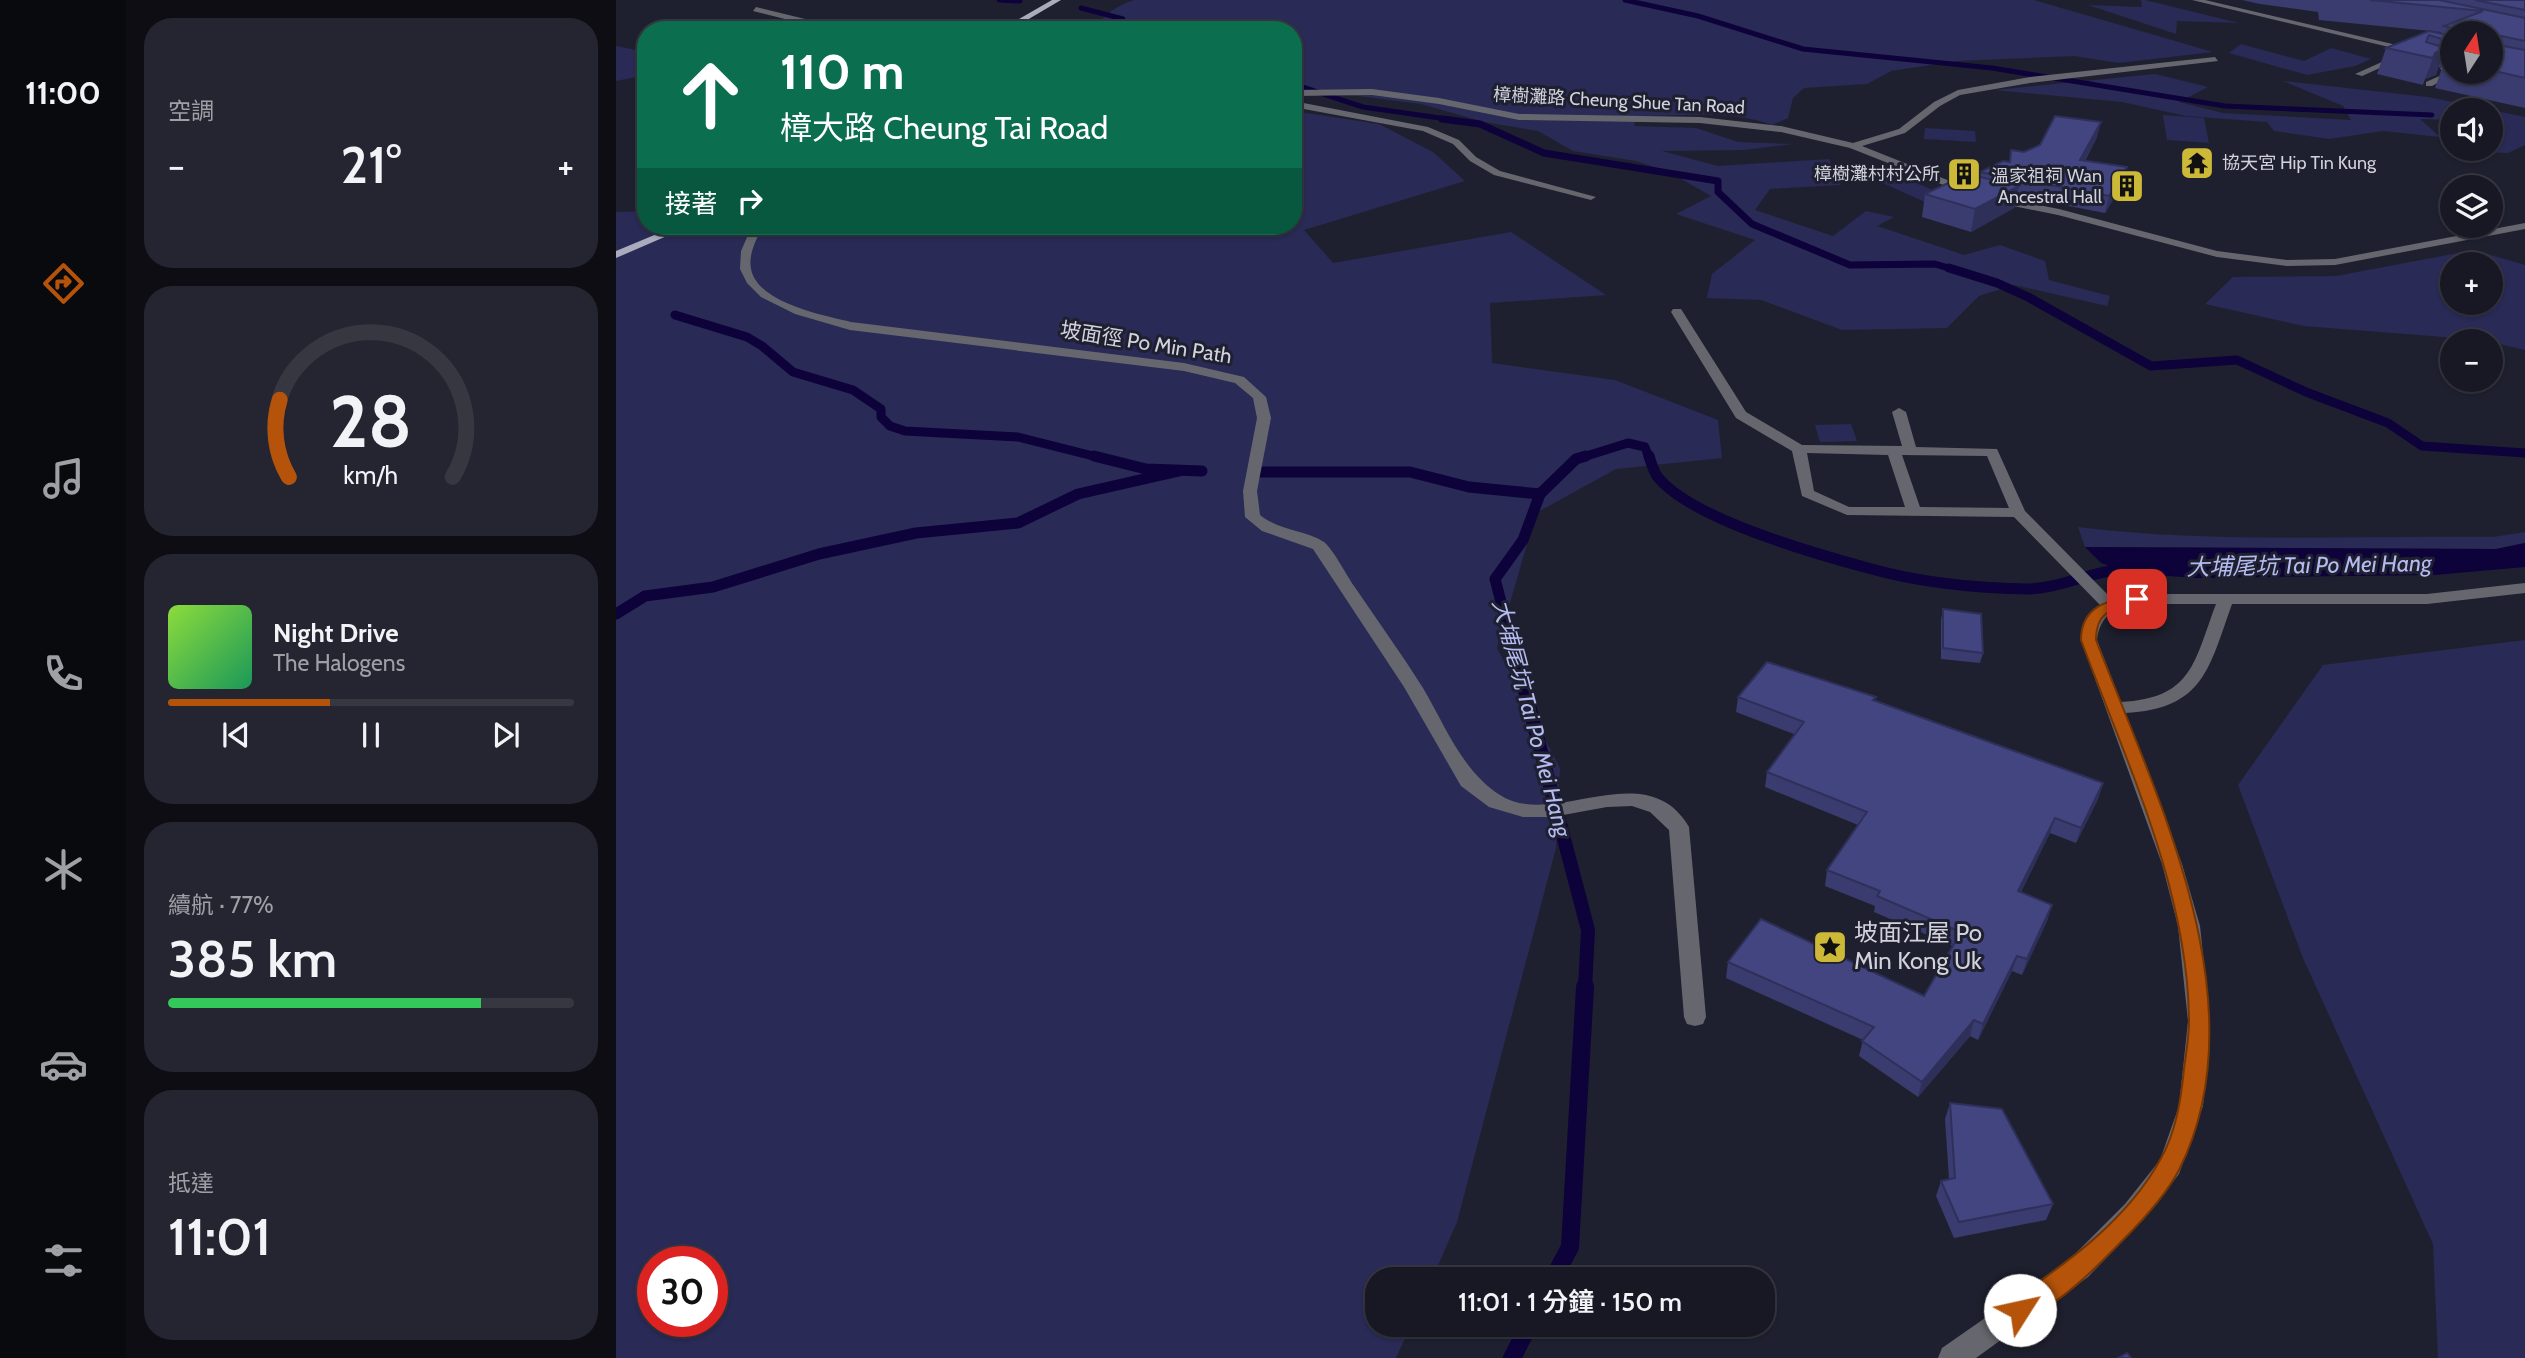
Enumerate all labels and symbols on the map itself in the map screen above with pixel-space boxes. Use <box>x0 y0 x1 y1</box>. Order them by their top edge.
north arrow <box>2440 21 2502 84</box>
street label: 樟樹灘路 Cheung Shue Tan Road <box>1493 83 1745 119</box>
temple icon: 協天宮 Hip Tin Kung <box>2178 144 2216 182</box>
place label: 協天宮 Hip Tin Kung <box>2222 152 2377 174</box>
building icon: 樟樹灘村村公所 <box>1945 155 1983 193</box>
place label: 樟樹灘村村公所 <box>1814 163 1940 185</box>
place label: 溫家祖祠 Wan Ancestral Hall <box>1991 165 2103 208</box>
building icon: 溫家祖祠 Wan Ancestral Hall <box>2108 167 2146 205</box>
street label: 坡面徑 Po Min Path <box>1058 317 1234 368</box>
water label: 大埔尾坑 Tai Po Mei Hang <box>2186 549 2433 581</box>
pin <box>2107 569 2167 629</box>
water label: 大埔尾坑 Tai Po Mei Hang <box>1487 596 1578 841</box>
place label: 坡面江屋 Po Min Kong Uk <box>1854 918 1982 975</box>
place icon: 坡面江屋 Po Min Kong Uk <box>1811 928 1849 966</box>
speed limit sign: 30 <box>637 1246 728 1337</box>
position arrow <box>1983 1273 2057 1347</box>

